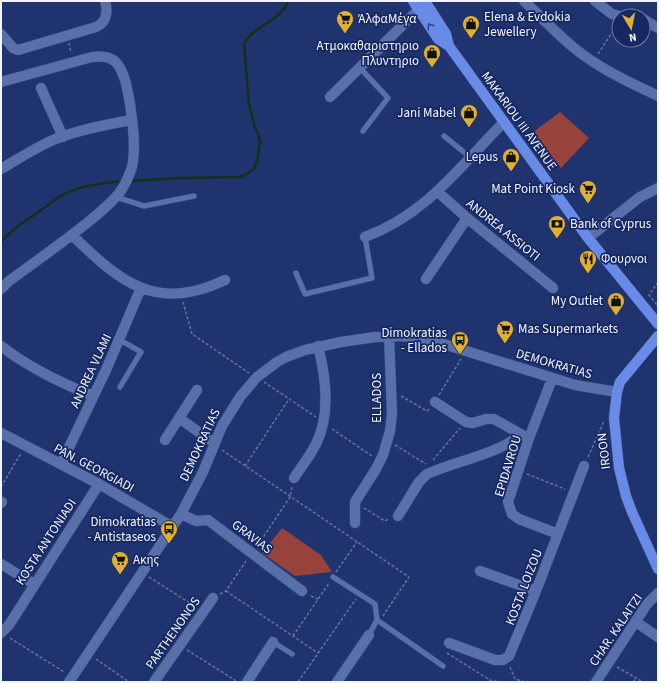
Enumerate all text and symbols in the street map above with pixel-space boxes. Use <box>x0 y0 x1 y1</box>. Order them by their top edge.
place label: Elena & Evdokia Jewellery <box>484 8 571 41</box>
north arrow <box>611 8 651 48</box>
supermarket icon: ΆλφαΜέγα <box>335 9 355 34</box>
place label: ΆλφαΜέγα <box>358 10 417 28</box>
shop icon: Elena & Evdokia Jewellery <box>461 14 481 39</box>
one-way arrow <box>428 24 435 31</box>
text: N <box>628 29 638 45</box>
place label: Ατμοκαθαριστηριο Πλυντηριο <box>317 37 419 70</box>
shop icon: Ατμοκαθαριστηριο Πλυντηριο <box>422 43 442 68</box>
street label: MAKARIOU III AVENUE <box>477 68 561 174</box>
shop icon: Jani Mabel <box>459 103 479 128</box>
place label: Jani Mabel <box>397 104 456 122</box>
shop icon: Lepus <box>501 147 521 172</box>
place label: Lepus <box>466 148 499 166</box>
supermarket icon: Mat Point Kiosk <box>578 179 598 204</box>
place label: Mat Point Kiosk <box>491 180 576 198</box>
street label: ANDREA ASSIOTI <box>462 195 544 265</box>
bank icon: Bank of Cyprus <box>547 214 567 239</box>
place label: Bank of Cyprus <box>570 215 652 233</box>
restaurant icon: Φουρνοι <box>578 249 598 274</box>
place label: Φουρνοι <box>601 250 648 268</box>
shop icon: My Outlet <box>606 291 626 316</box>
place label: My Outlet <box>551 292 604 310</box>
supermarket icon: Mas Supermarkets <box>495 319 515 344</box>
place label: Mas Supermarkets <box>518 320 619 338</box>
place label: Dimokratias - Ellados <box>381 324 448 357</box>
bus stop icon: Dimokratias - Ellados <box>450 330 470 355</box>
street label: ANDREA VLAMI <box>66 331 116 411</box>
street label: DEMOKRATIAS <box>514 345 594 383</box>
street label: ELLADOS <box>368 373 386 423</box>
street label: DEMOKRATIAS <box>175 406 225 484</box>
street label: IROON <box>593 432 615 470</box>
street label: EPIDAVROU <box>490 433 526 499</box>
street label: PAN. GEORGIADI <box>51 439 137 497</box>
street label: KOSTA ANTONIADI <box>11 495 81 589</box>
place label: Dimokratias - Antistaseos <box>87 513 157 546</box>
street label: GRAVIAS <box>228 516 276 558</box>
bus stop icon: Dimokratias - Antistaseos <box>159 519 179 544</box>
street label: KOSTA LOIZOU <box>501 546 547 628</box>
supermarket icon: Ακης <box>110 550 130 575</box>
place label: Ακης <box>133 551 160 569</box>
street label: CHAR. KALAITZI <box>585 590 647 670</box>
street label: PARTHENONOS <box>141 593 205 673</box>

